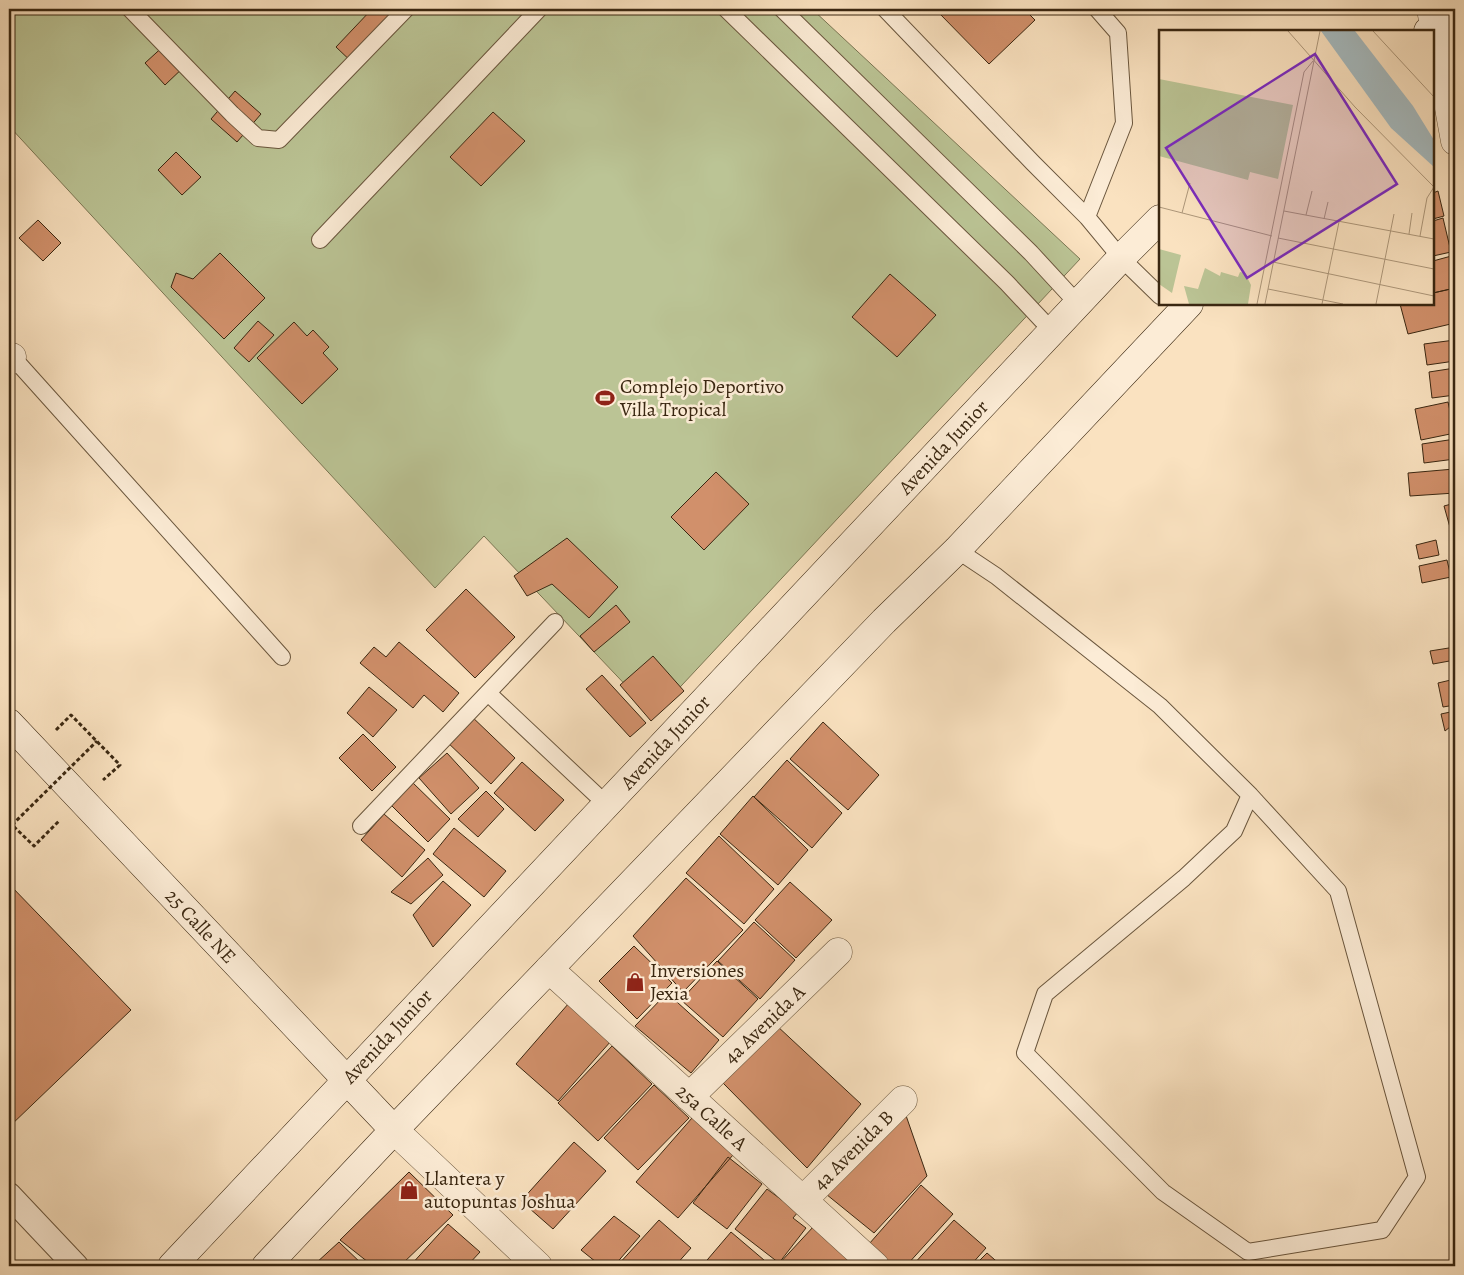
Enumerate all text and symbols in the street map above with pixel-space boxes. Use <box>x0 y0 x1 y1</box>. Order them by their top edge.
inset map <box>1159 30 1434 305</box>
place label: Complejo Deportivo Villa Tropical <box>619 373 784 423</box>
sports icon: Complejo Deportivo Villa Tropical <box>594 387 616 409</box>
street label: Avenida Junior <box>892 394 995 501</box>
street label: Avenida Junior <box>614 689 717 796</box>
street label: 25 Calle NE <box>159 883 242 969</box>
place label: Inversiones Jexia <box>650 957 744 1007</box>
shop icon: Inversiones Jexia <box>624 971 646 993</box>
street label: 4a Avenida A <box>718 978 811 1070</box>
street label: Avenida Junior <box>336 983 439 1090</box>
street label: 25a Calle A <box>670 1078 753 1157</box>
street label: 4a Avenida B <box>807 1104 900 1197</box>
place label: Llantera y autopuntas Joshua <box>424 1165 576 1215</box>
shop icon: Llantera y autopuntas Joshua <box>398 1179 420 1201</box>

